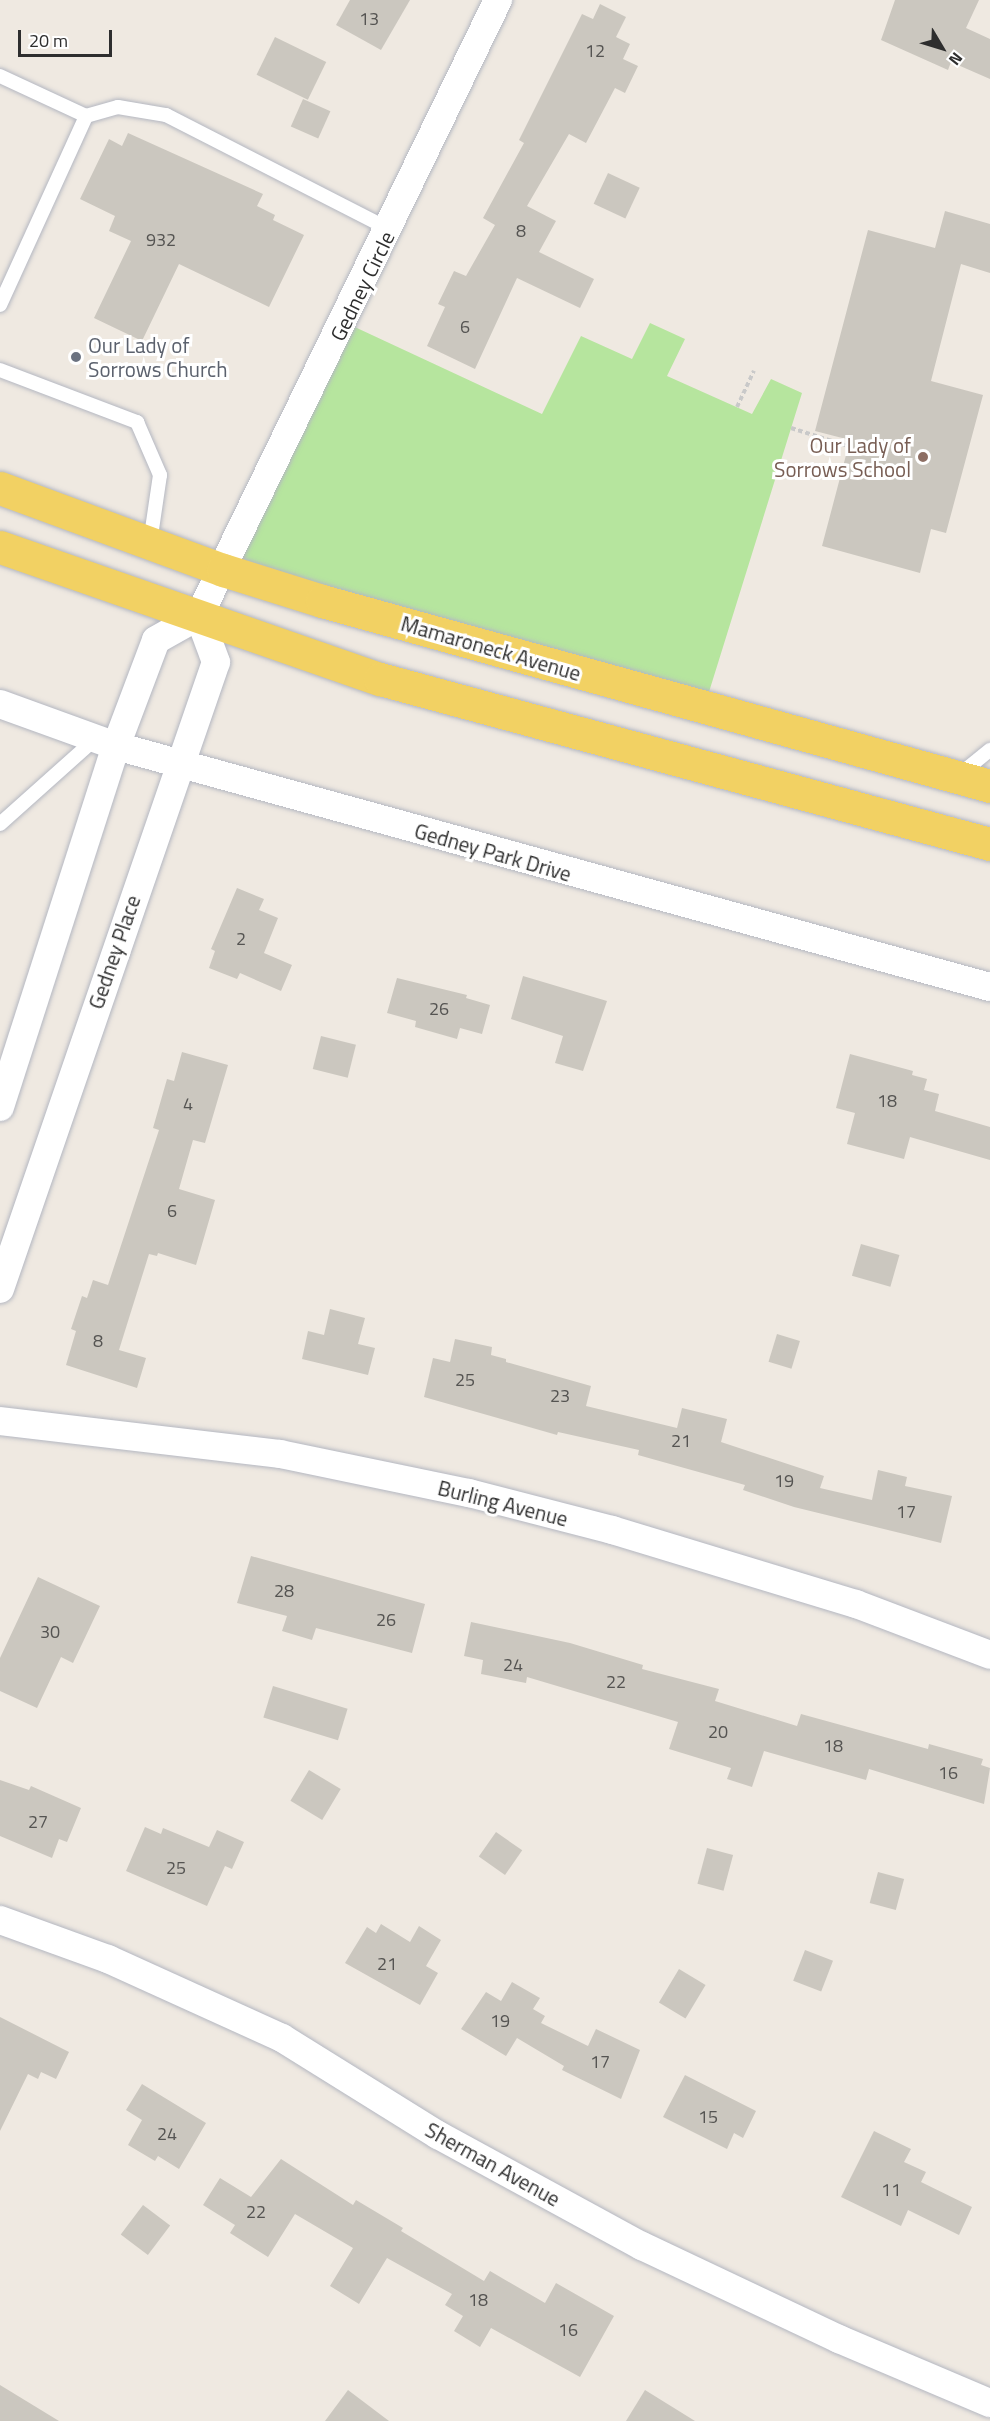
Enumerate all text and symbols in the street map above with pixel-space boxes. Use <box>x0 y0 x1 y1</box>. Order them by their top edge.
house number: 13 <box>359 8 379 30</box>
scale bar <box>21 18 116 56</box>
north arrow <box>912 18 972 78</box>
text: 20 m <box>29 27 68 54</box>
house number: 12 <box>585 40 605 62</box>
text: N <box>943 47 969 71</box>
house number: 8 <box>516 220 526 242</box>
street label: Gedney Circle <box>325 227 399 345</box>
house number: 932 <box>146 229 176 251</box>
house number: 6 <box>460 316 470 338</box>
place label: Our Lady of Sorrows Church <box>88 332 227 382</box>
marker: Our Lady of Sorrows Church <box>69 350 83 364</box>
place label: Our Lady of Sorrows School <box>774 432 911 482</box>
marker: Our Lady of Sorrows School <box>916 450 930 464</box>
street label: Mamaroneck Avenue <box>398 610 584 686</box>
street label: Gedney Park Drive <box>412 818 574 886</box>
street label: Gedney Place <box>83 892 145 1012</box>
house number: 2 <box>236 928 246 950</box>
house number: 26 <box>429 998 449 1020</box>
house number: 18 <box>877 1090 897 1112</box>
house number: 4 <box>183 1093 193 1115</box>
house number: 6 <box>167 1200 177 1222</box>
house number: 8 <box>93 1330 103 1352</box>
house number: 25 <box>455 1369 475 1391</box>
house number: 23 <box>550 1385 570 1407</box>
house number: 21 <box>671 1430 691 1452</box>
house number: 19 <box>774 1470 794 1492</box>
street label: Burling Avenue <box>435 1475 571 1531</box>
house number: 17 <box>896 1501 916 1523</box>
house number: 28 <box>274 1580 294 1602</box>
house number: 26 <box>376 1609 396 1631</box>
house number: 30 <box>40 1621 60 1643</box>
house number: 24 <box>503 1654 523 1676</box>
house number: 22 <box>606 1671 626 1693</box>
house number: 20 <box>708 1721 728 1743</box>
house number: 18 <box>823 1735 843 1757</box>
house number: 16 <box>938 1762 958 1784</box>
house number: 27 <box>28 1811 48 1833</box>
house number: 25 <box>166 1857 186 1879</box>
house number: 21 <box>377 1953 397 1975</box>
house number: 19 <box>490 2010 510 2032</box>
house number: 17 <box>590 2051 610 2073</box>
house number: 15 <box>698 2106 718 2128</box>
street label: Sherman Avenue <box>421 2117 565 2211</box>
house number: 24 <box>157 2123 177 2145</box>
house number: 11 <box>881 2179 901 2201</box>
house number: 22 <box>246 2201 266 2223</box>
house number: 18 <box>468 2289 488 2311</box>
house number: 16 <box>558 2319 578 2341</box>

